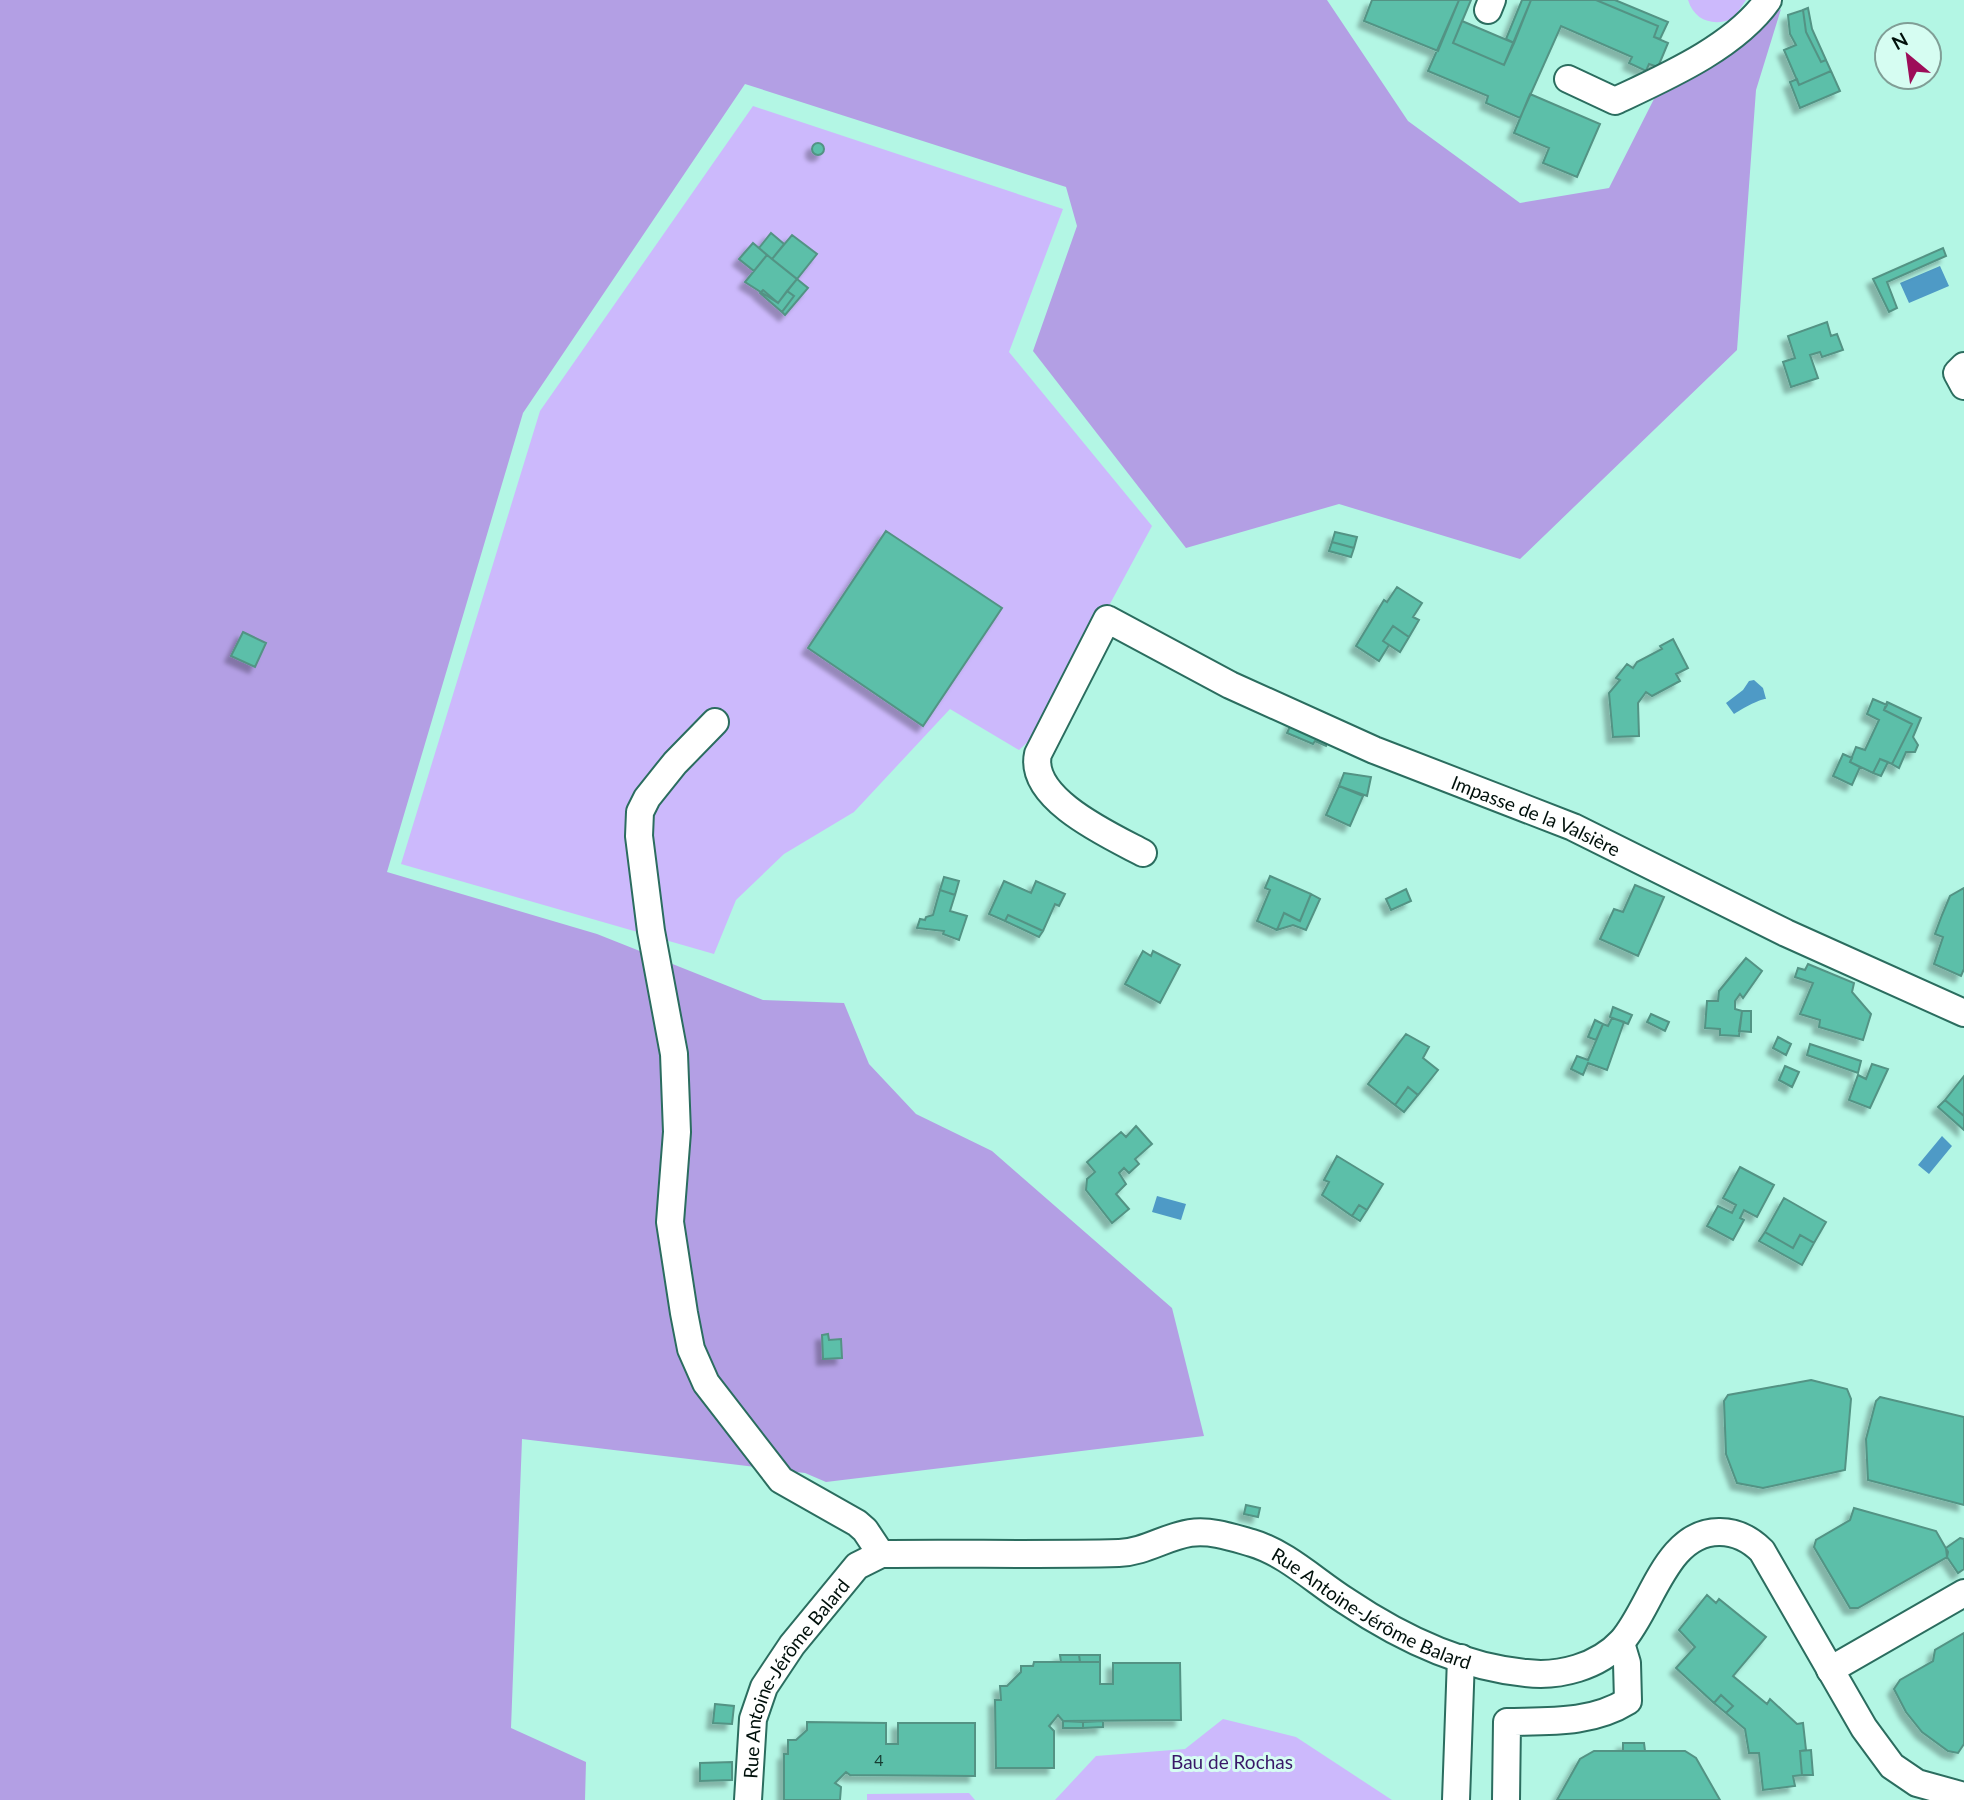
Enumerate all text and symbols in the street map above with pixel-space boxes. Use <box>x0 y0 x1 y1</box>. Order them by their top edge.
north arrow <box>1873 21 1943 91</box>
text: N <box>1888 27 1911 54</box>
street label: Impasse de la Valsière <box>1448 770 1624 860</box>
street label: Rue Antoine-Jérôme Balard <box>1268 1542 1474 1673</box>
street label: Rue Antoine-Jérôme Balard <box>738 1574 854 1779</box>
house number: 4 <box>874 1750 884 1769</box>
park label: Bau de Rochas <box>1171 1750 1293 1773</box>

